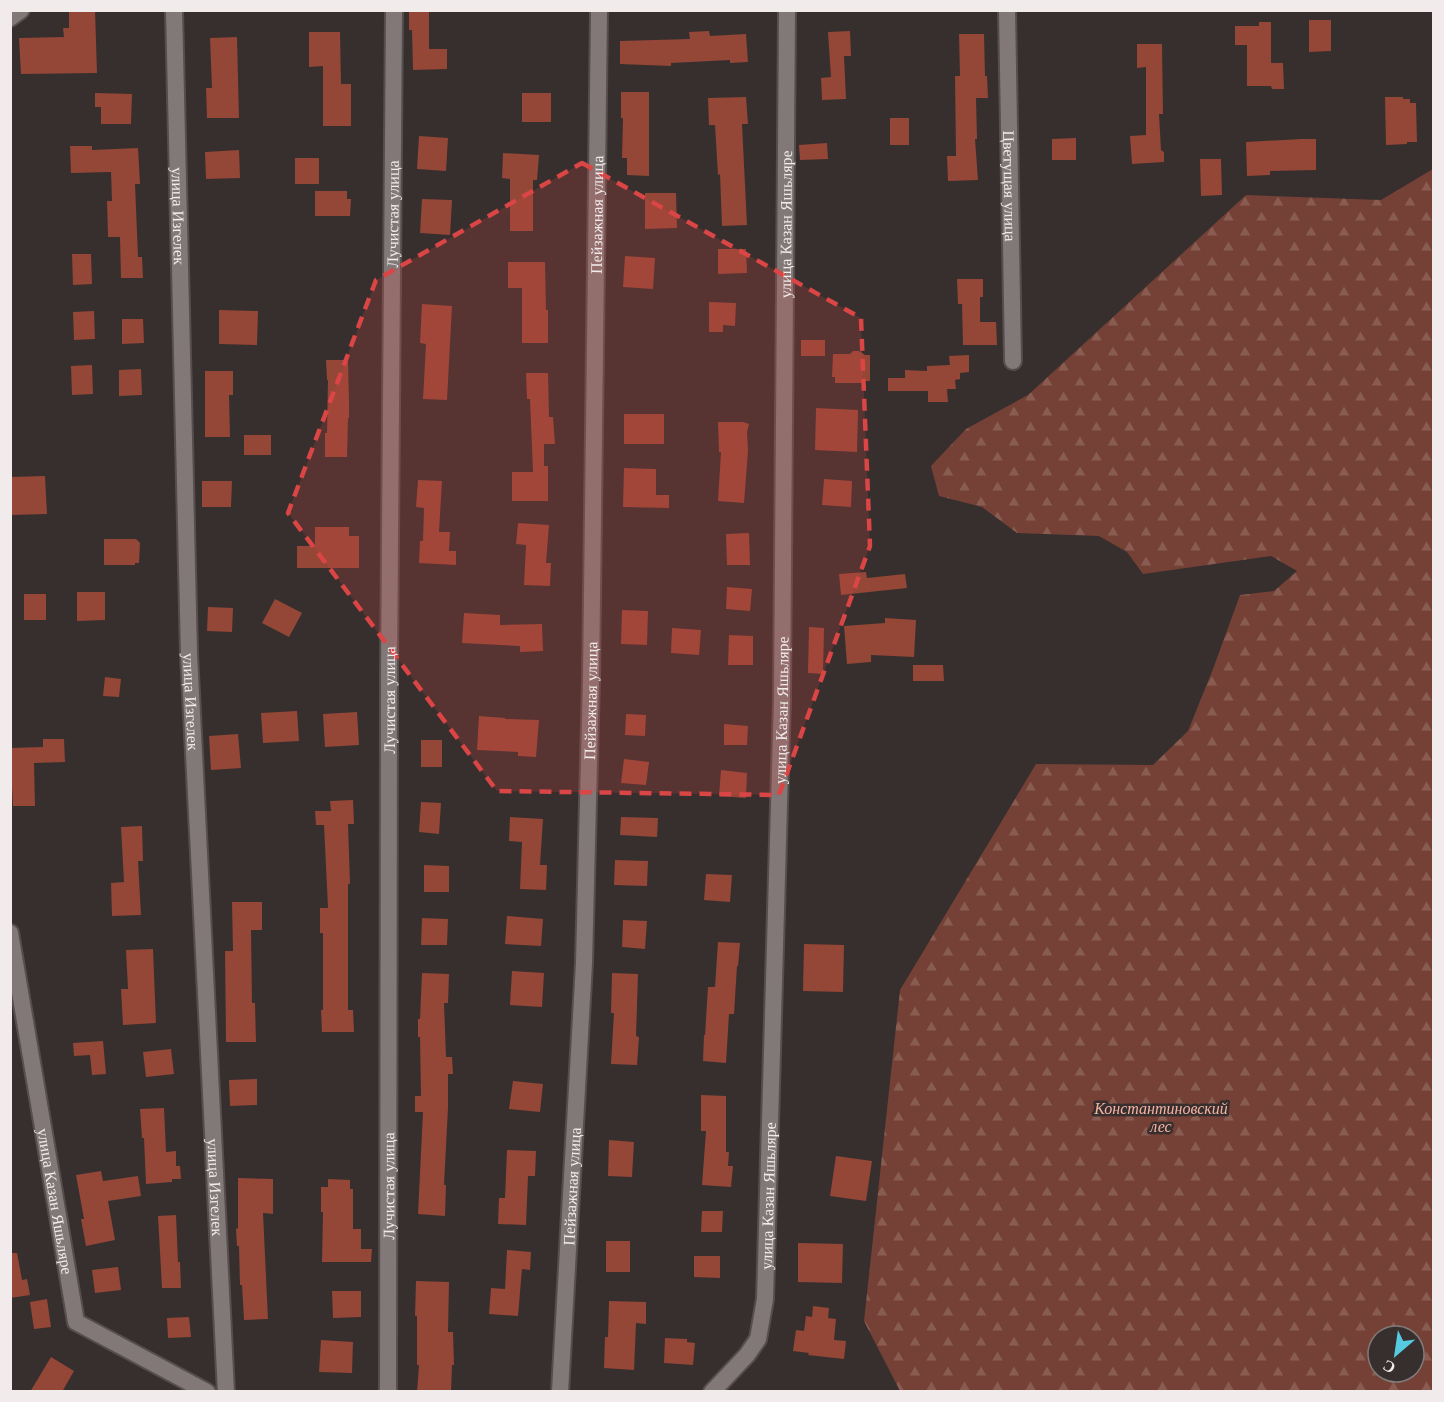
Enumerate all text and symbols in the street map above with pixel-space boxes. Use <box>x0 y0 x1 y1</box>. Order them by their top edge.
street label: Цветущая улица <box>1000 130 1019 242</box>
street label: улица Казан Яшьляре <box>776 150 795 298</box>
street label: Пейзажная улица <box>587 156 607 274</box>
street label: Лучистая улица <box>384 160 402 268</box>
street label: улица Изгелек <box>168 167 188 265</box>
street label: улица Казан Яшьляре <box>771 636 792 784</box>
street label: Пейзажная улица <box>581 642 601 760</box>
street label: Лучистая улица <box>380 646 399 754</box>
street label: улица Изгелек <box>179 653 202 751</box>
park label: Константиновский лес <box>1093 1100 1228 1135</box>
street label: улица Казан Яшьляре <box>757 1122 779 1270</box>
street label: улица Казан Яшьляре <box>34 1127 76 1275</box>
street label: Пейзажная улица <box>560 1127 584 1246</box>
street label: Лучистая улица <box>380 1132 398 1240</box>
street label: улица Изгелек <box>204 1138 227 1237</box>
north arrow <box>1366 1324 1426 1384</box>
text: С <box>1380 1356 1398 1377</box>

